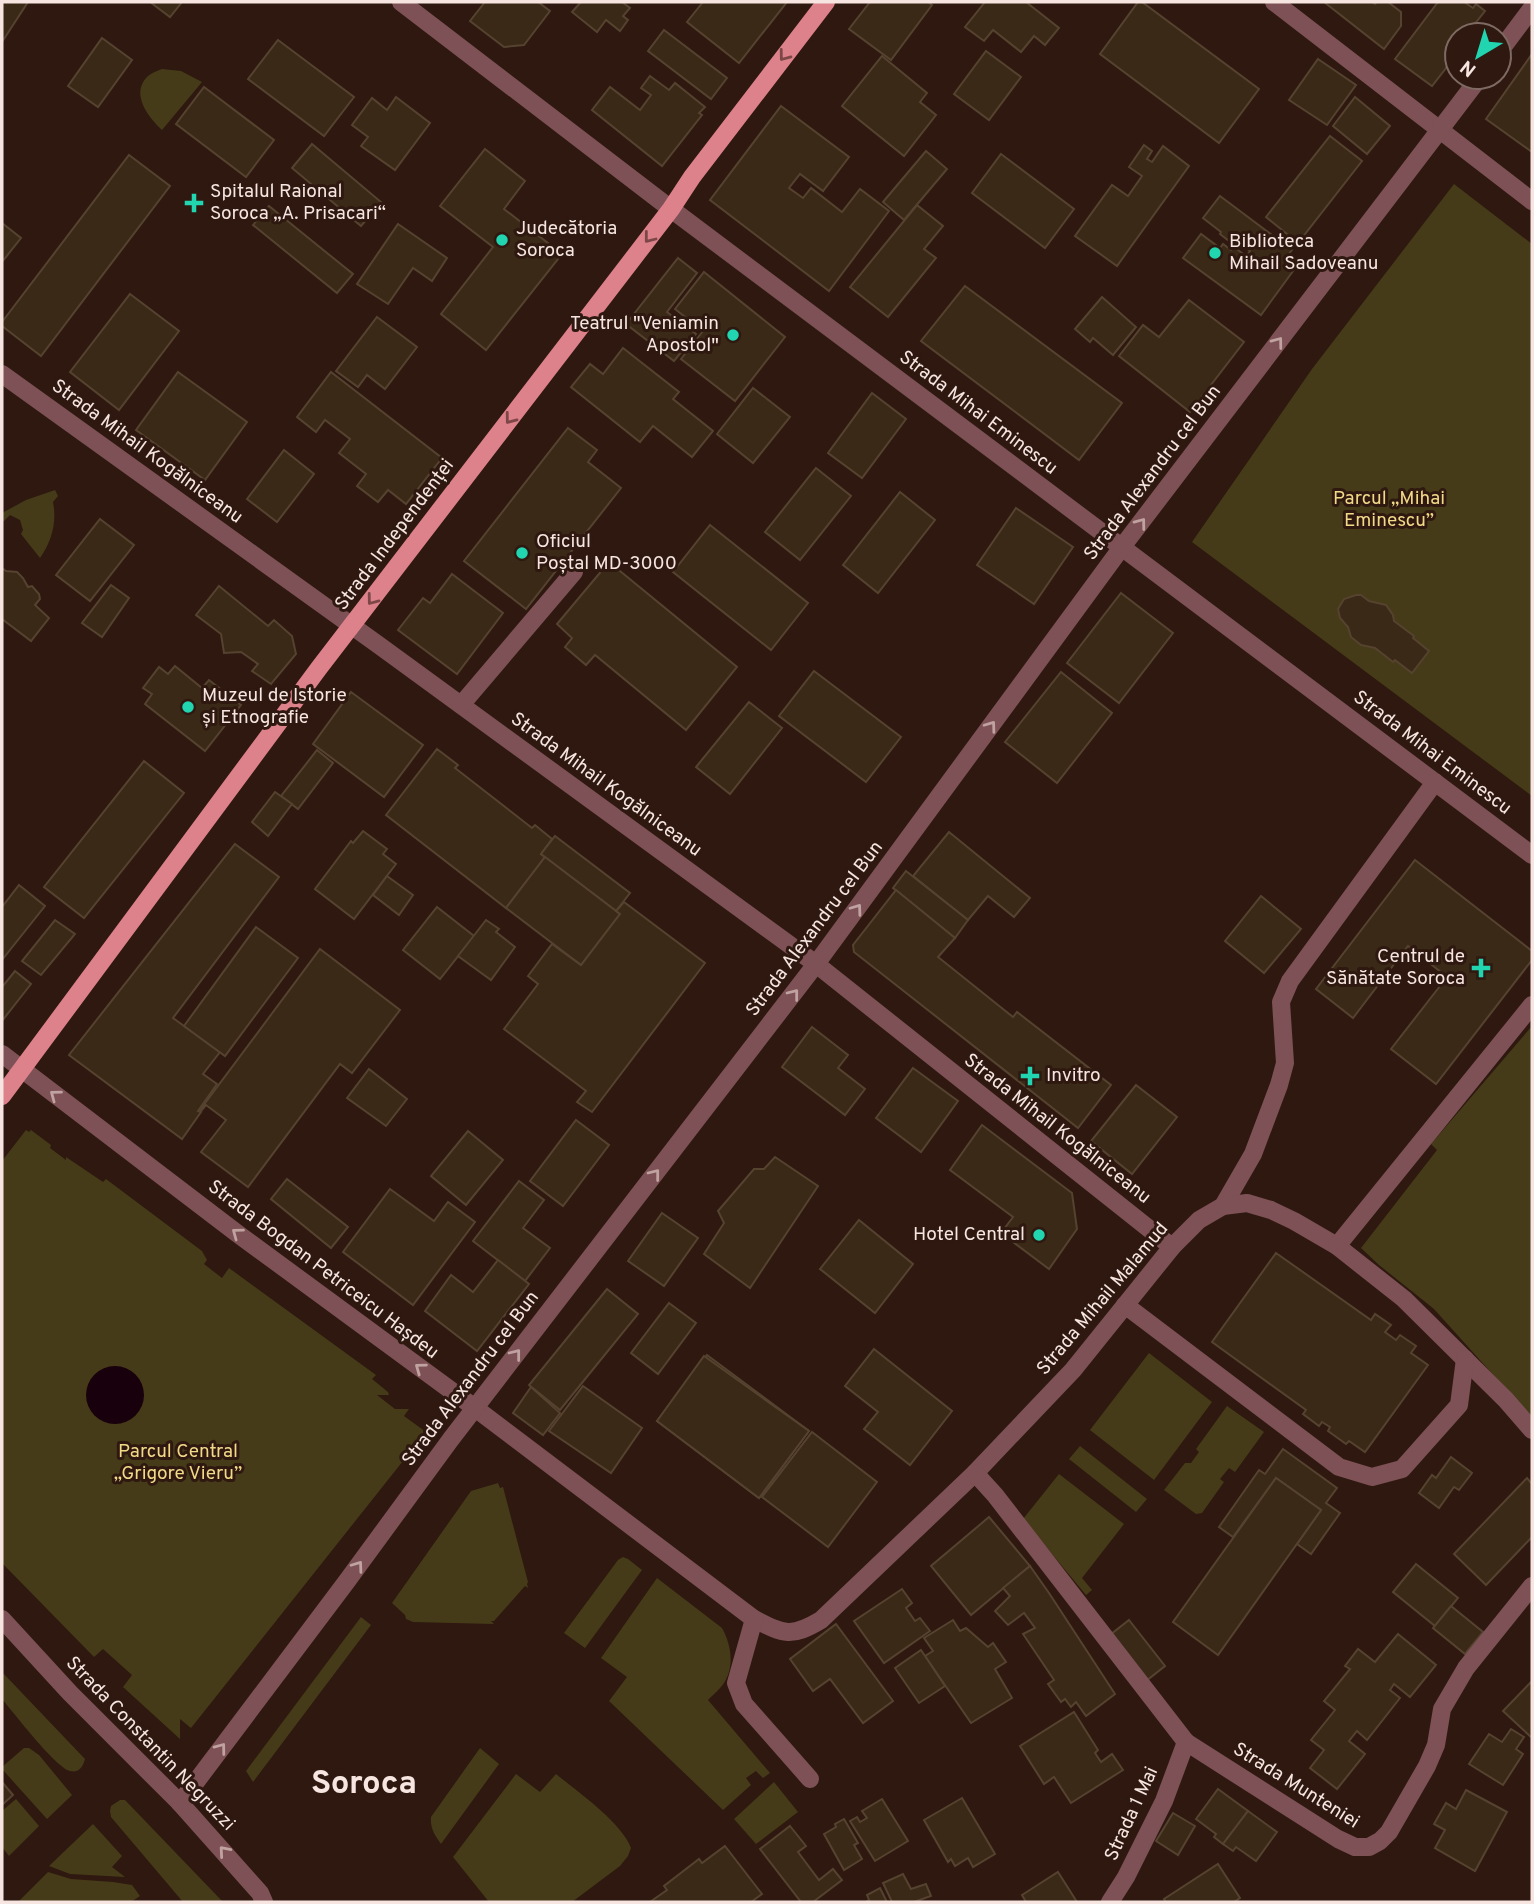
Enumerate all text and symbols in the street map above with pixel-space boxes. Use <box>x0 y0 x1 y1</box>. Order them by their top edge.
north arrow <box>1443 21 1513 91</box>
one-way arrow <box>780 48 793 61</box>
text: N <box>1456 54 1482 81</box>
place label: Spitalul Raional Soroca „A. Prisacari“ <box>210 180 386 226</box>
marker: Spitalul Raional Soroca „A. Prisacari“ <box>184 193 204 213</box>
place label: Judecătoria Soroca <box>516 217 617 263</box>
place label: Biblioteca Mihail Sadoveanu <box>1229 230 1378 276</box>
one-way arrow <box>644 231 657 243</box>
marker: Judecătoria Soroca <box>494 232 510 248</box>
marker: Biblioteca Mihail Sadoveanu <box>1207 245 1223 261</box>
place label: Teatrul "Veniamin Apostol" <box>570 312 719 358</box>
marker: Teatrul "Veniamin Apostol" <box>725 327 741 343</box>
one-way arrow <box>1270 337 1283 350</box>
street label: Strada Mihai Eminescu <box>894 346 1062 480</box>
street label: Strada Mihail Kogălniceanu <box>47 374 247 530</box>
street label: Strada Alexandru cel Bun <box>1079 380 1227 566</box>
one-way arrow <box>506 411 519 424</box>
street label: Strada Independenței <box>330 455 460 615</box>
park label: Parcul „Mihai Eminescu” <box>1333 487 1445 533</box>
one-way arrow <box>1132 518 1145 531</box>
place label: Oficiul Poștal MD-3000 <box>536 530 677 576</box>
marker: Oficiul Poștal MD-3000 <box>514 545 530 561</box>
one-way arrow <box>367 592 380 604</box>
place label: Muzeul de Istorie și Etnografie <box>202 684 347 730</box>
street label: Strada Mihai Eminescu <box>1348 686 1516 820</box>
marker: Muzeul de Istorie și Etnografie <box>180 699 196 715</box>
street label: Strada Mihail Kogălniceanu <box>506 707 706 863</box>
one-way arrow <box>983 721 995 734</box>
street label: Strada Alexandru cel Bun <box>741 836 889 1022</box>
one-way arrow <box>848 904 861 917</box>
place label: Centrul de Sănătate Soroca <box>1326 945 1465 991</box>
marker: Centrul de Sănătate Soroca <box>1471 958 1491 978</box>
one-way arrow <box>785 989 798 1001</box>
street label: Strada Mihail Kogălniceanu <box>959 1049 1155 1209</box>
place label: Invitro <box>1046 1064 1101 1088</box>
marker: Invitro <box>1020 1066 1040 1086</box>
one-way arrow <box>51 1091 63 1104</box>
one-way arrow <box>647 1169 660 1182</box>
street label: Strada Bogdan Petriceicu Hașdeu <box>203 1175 443 1365</box>
street label: Strada Mihail Malamud <box>1032 1218 1174 1380</box>
place label: Hotel Central <box>913 1223 1025 1247</box>
marker: Hotel Central <box>1031 1227 1047 1243</box>
one-way arrow <box>232 1229 244 1241</box>
street label: Strada Alexandru cel Bun <box>397 1286 545 1472</box>
one-way arrow <box>508 1350 521 1362</box>
one-way arrow <box>415 1364 428 1376</box>
park label: Parcul Central „Grigore Vieru” <box>114 1440 242 1486</box>
one-way arrow <box>350 1561 362 1574</box>
street label: Strada Constantin Negruzzi <box>60 1652 240 1836</box>
street label: Strada Munteniei <box>1228 1738 1364 1834</box>
one-way arrow <box>213 1743 225 1756</box>
street label: Strada 1 Mai <box>1100 1763 1164 1865</box>
district label: Soroca <box>311 1764 417 1806</box>
one-way arrow <box>220 1846 232 1859</box>

